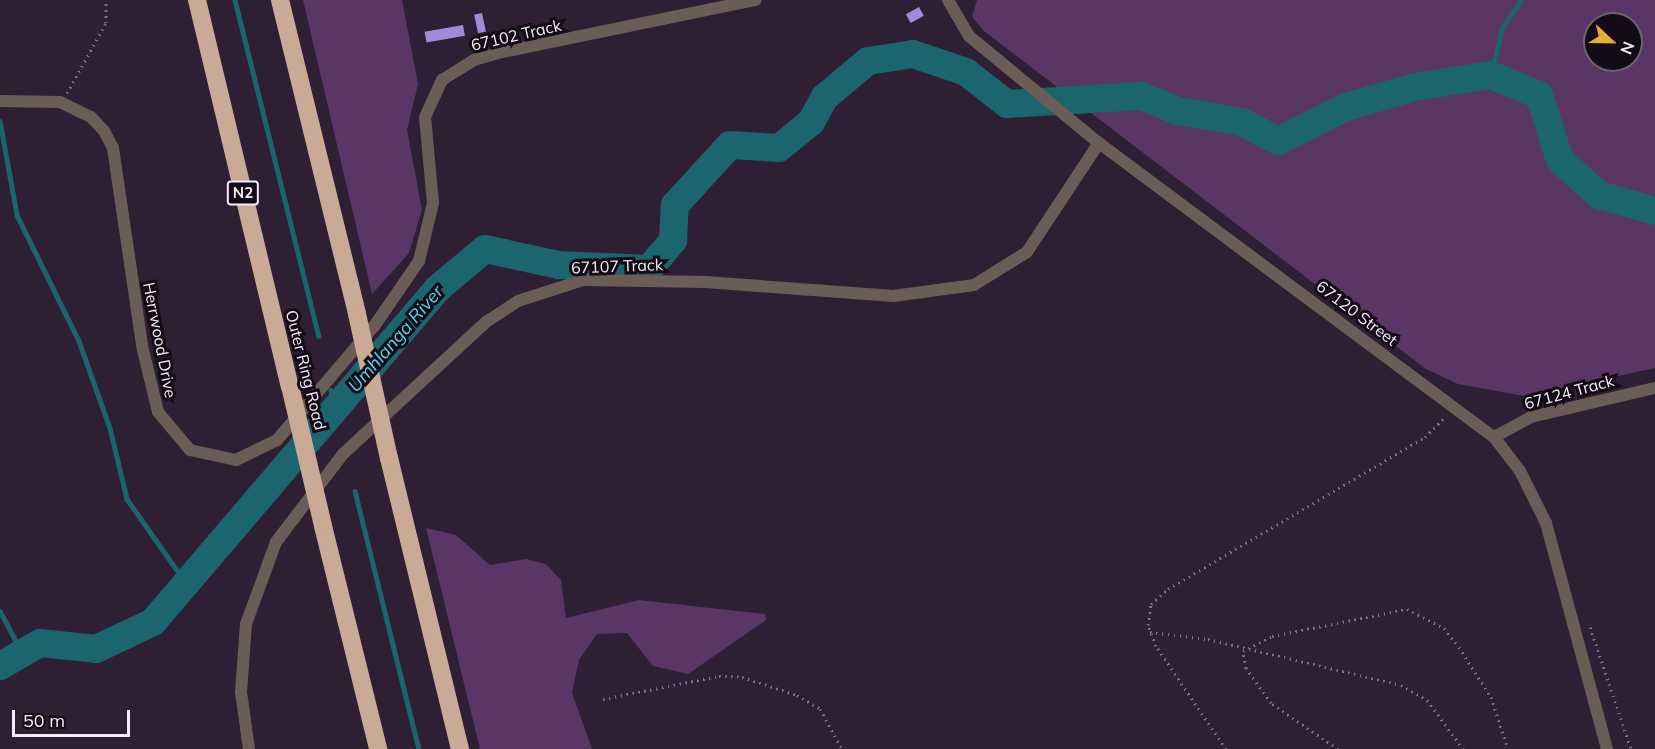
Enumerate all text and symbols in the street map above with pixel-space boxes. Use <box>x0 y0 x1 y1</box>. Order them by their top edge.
north arrow <box>1583 12 1643 72</box>
street label: 67102 Track <box>469 15 563 55</box>
text: N <box>1616 39 1639 57</box>
road number: N2 <box>226 181 260 205</box>
street label: 67107 Track <box>571 255 663 277</box>
street label: 67120 Street <box>1313 276 1401 350</box>
street label: Herrwood Drive <box>139 280 181 400</box>
water label: Umhlanga River <box>344 281 448 397</box>
street label: Outer Ring Road <box>282 308 330 432</box>
street label: 67124 Track <box>1522 371 1616 413</box>
scale bar <box>15 698 134 736</box>
text: 50 m <box>23 709 65 732</box>

